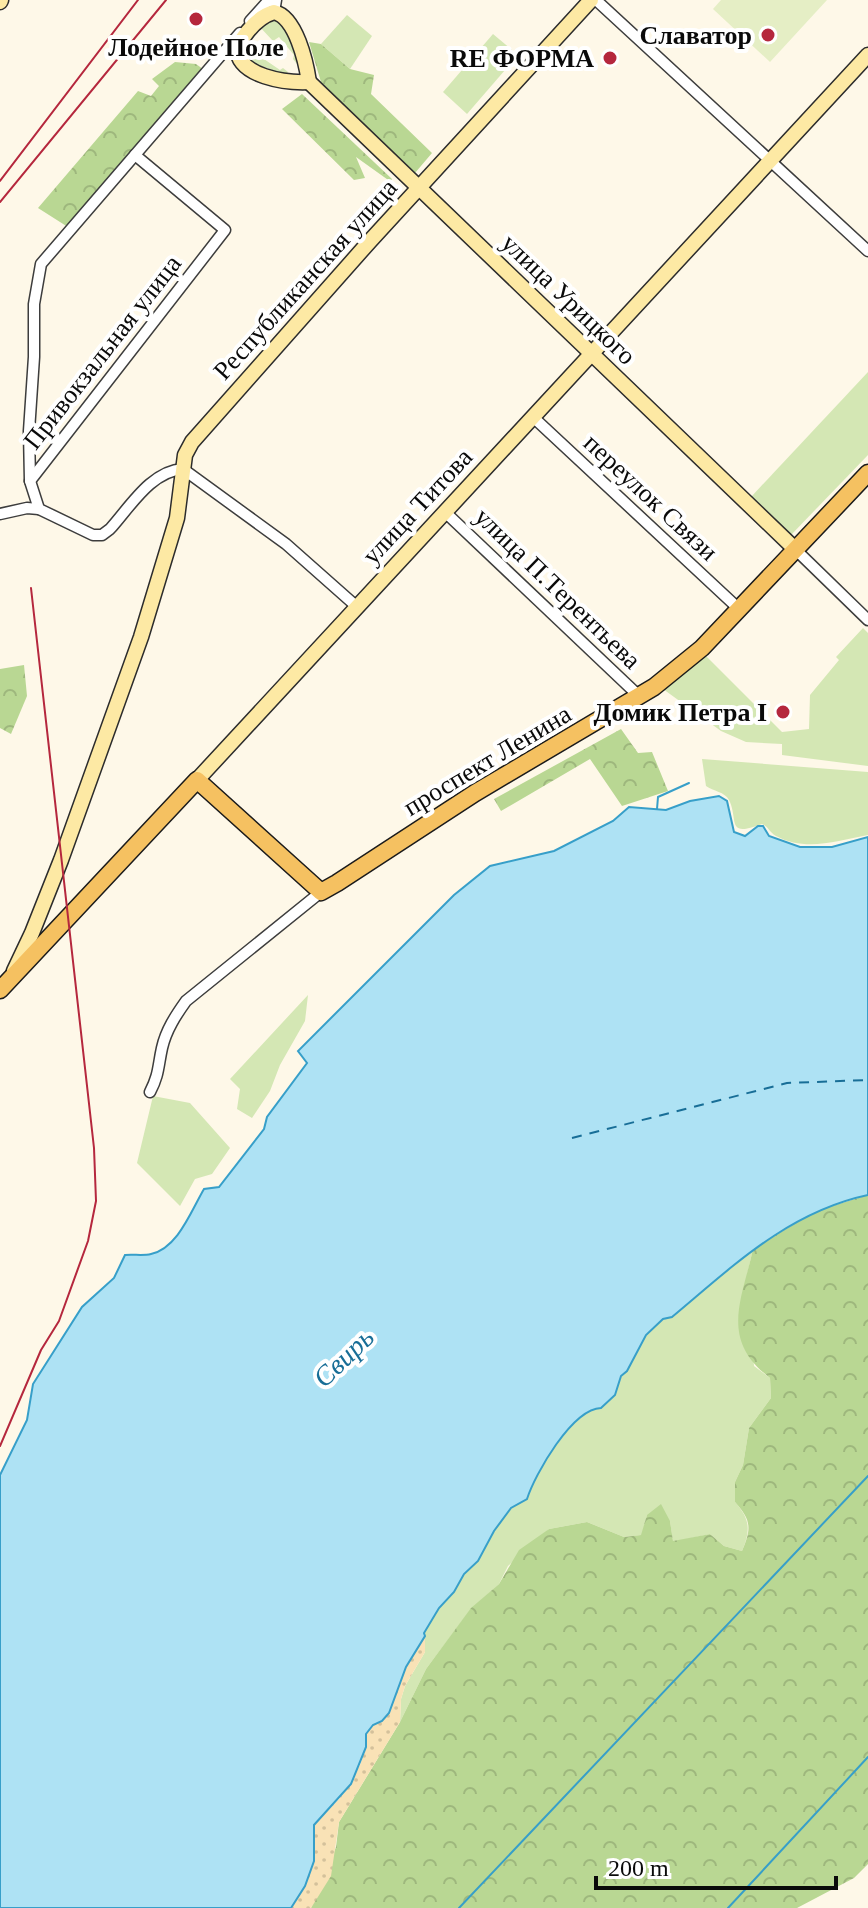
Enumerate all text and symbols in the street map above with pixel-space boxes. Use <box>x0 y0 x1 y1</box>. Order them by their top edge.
marker: Лодейное Поле <box>187 10 205 28</box>
place label: Славатор <box>639 21 752 50</box>
marker: Славатор <box>759 26 777 44</box>
place label: Лодейное Поле <box>108 33 284 62</box>
place label: RE ФОРМА <box>450 44 594 73</box>
marker: RE ФОРМА <box>601 49 619 67</box>
street label: Республиканская улица <box>208 173 403 385</box>
street label: улица Урицкого <box>496 228 642 371</box>
street label: Привокзальная улица <box>18 249 187 455</box>
street label: переулок Связи <box>578 428 723 567</box>
street label: улица Титова <box>357 442 479 570</box>
street label: улица П.Терентьева <box>469 502 647 675</box>
place label: Домик Петра I <box>594 698 767 727</box>
street label: проспект Ленина <box>398 699 577 822</box>
marker: Домик Петра I <box>774 703 792 721</box>
water label: Свирь <box>307 1321 380 1393</box>
scale bar <box>596 1840 836 1890</box>
text: 200 m <box>608 1855 669 1881</box>

